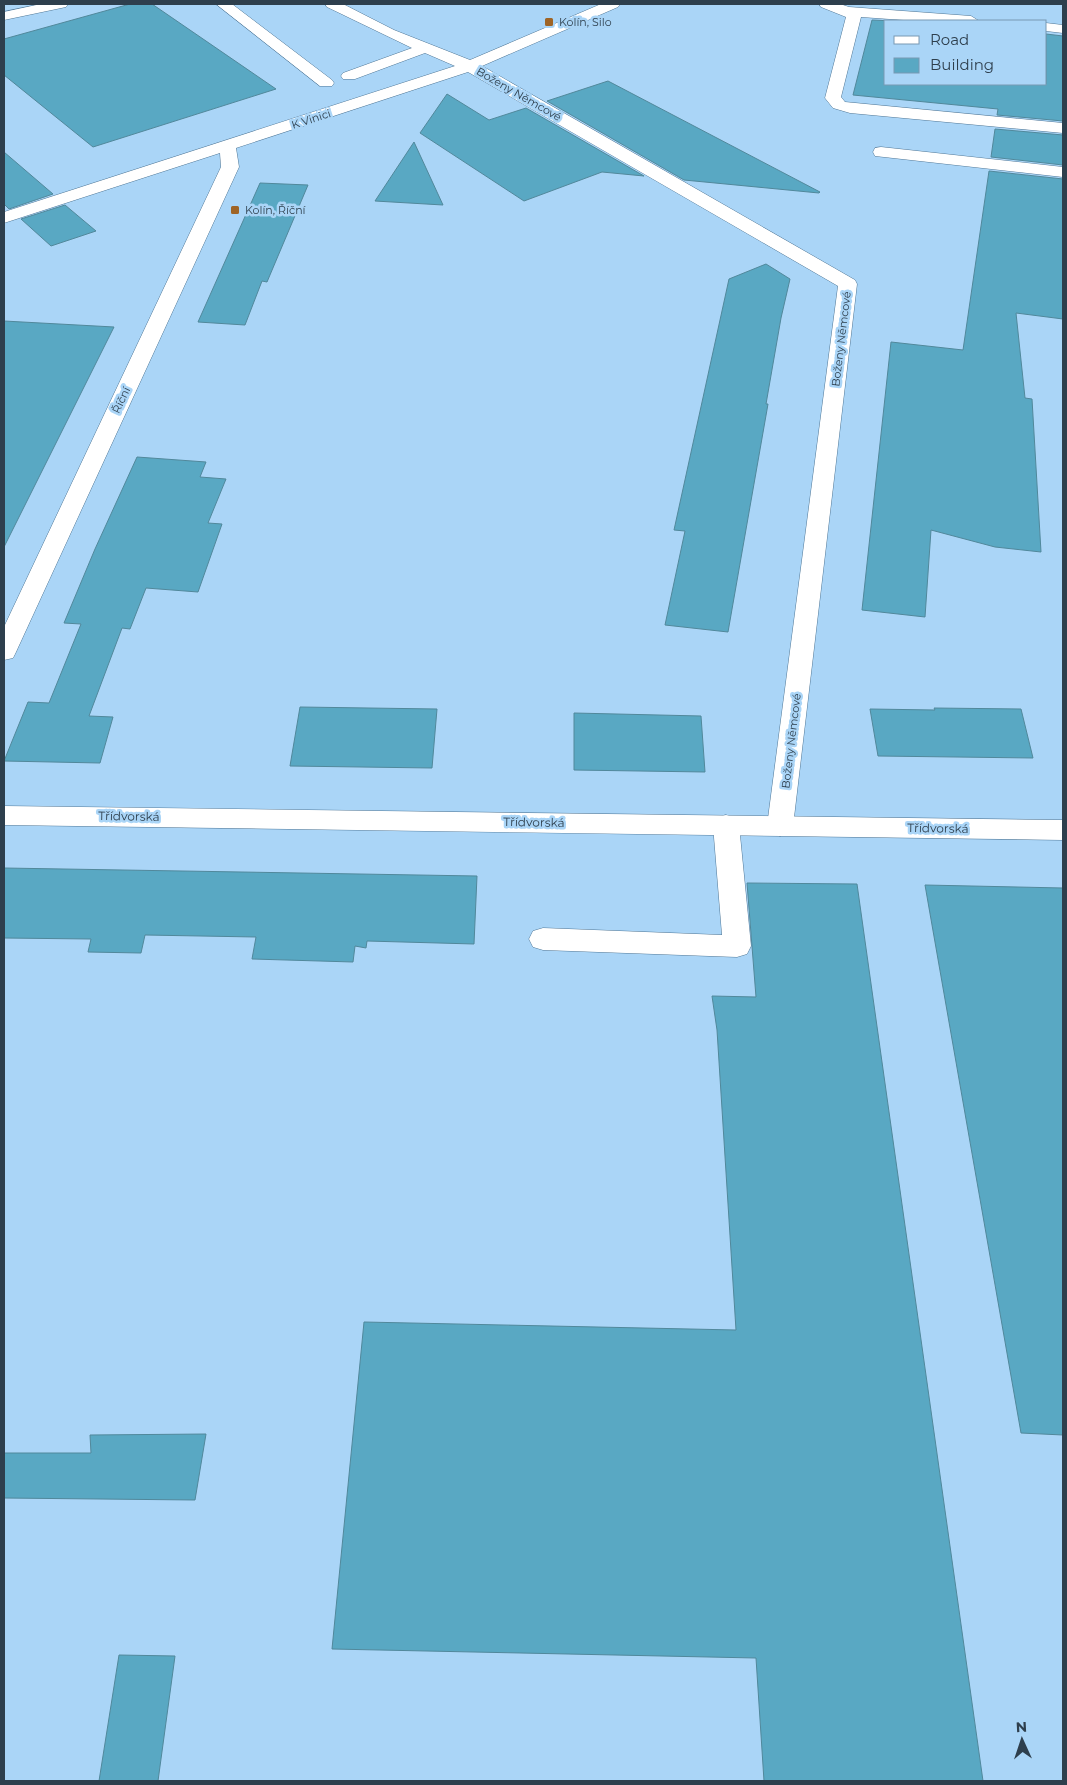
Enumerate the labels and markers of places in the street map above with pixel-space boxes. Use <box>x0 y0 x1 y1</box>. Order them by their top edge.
place label: Kolín, Silo <box>559 15 612 29</box>
marker: Kolín, Silo <box>543 16 555 28</box>
place label: Kolín, Říční <box>245 203 307 217</box>
marker: Kolín, Říční <box>229 204 241 216</box>

